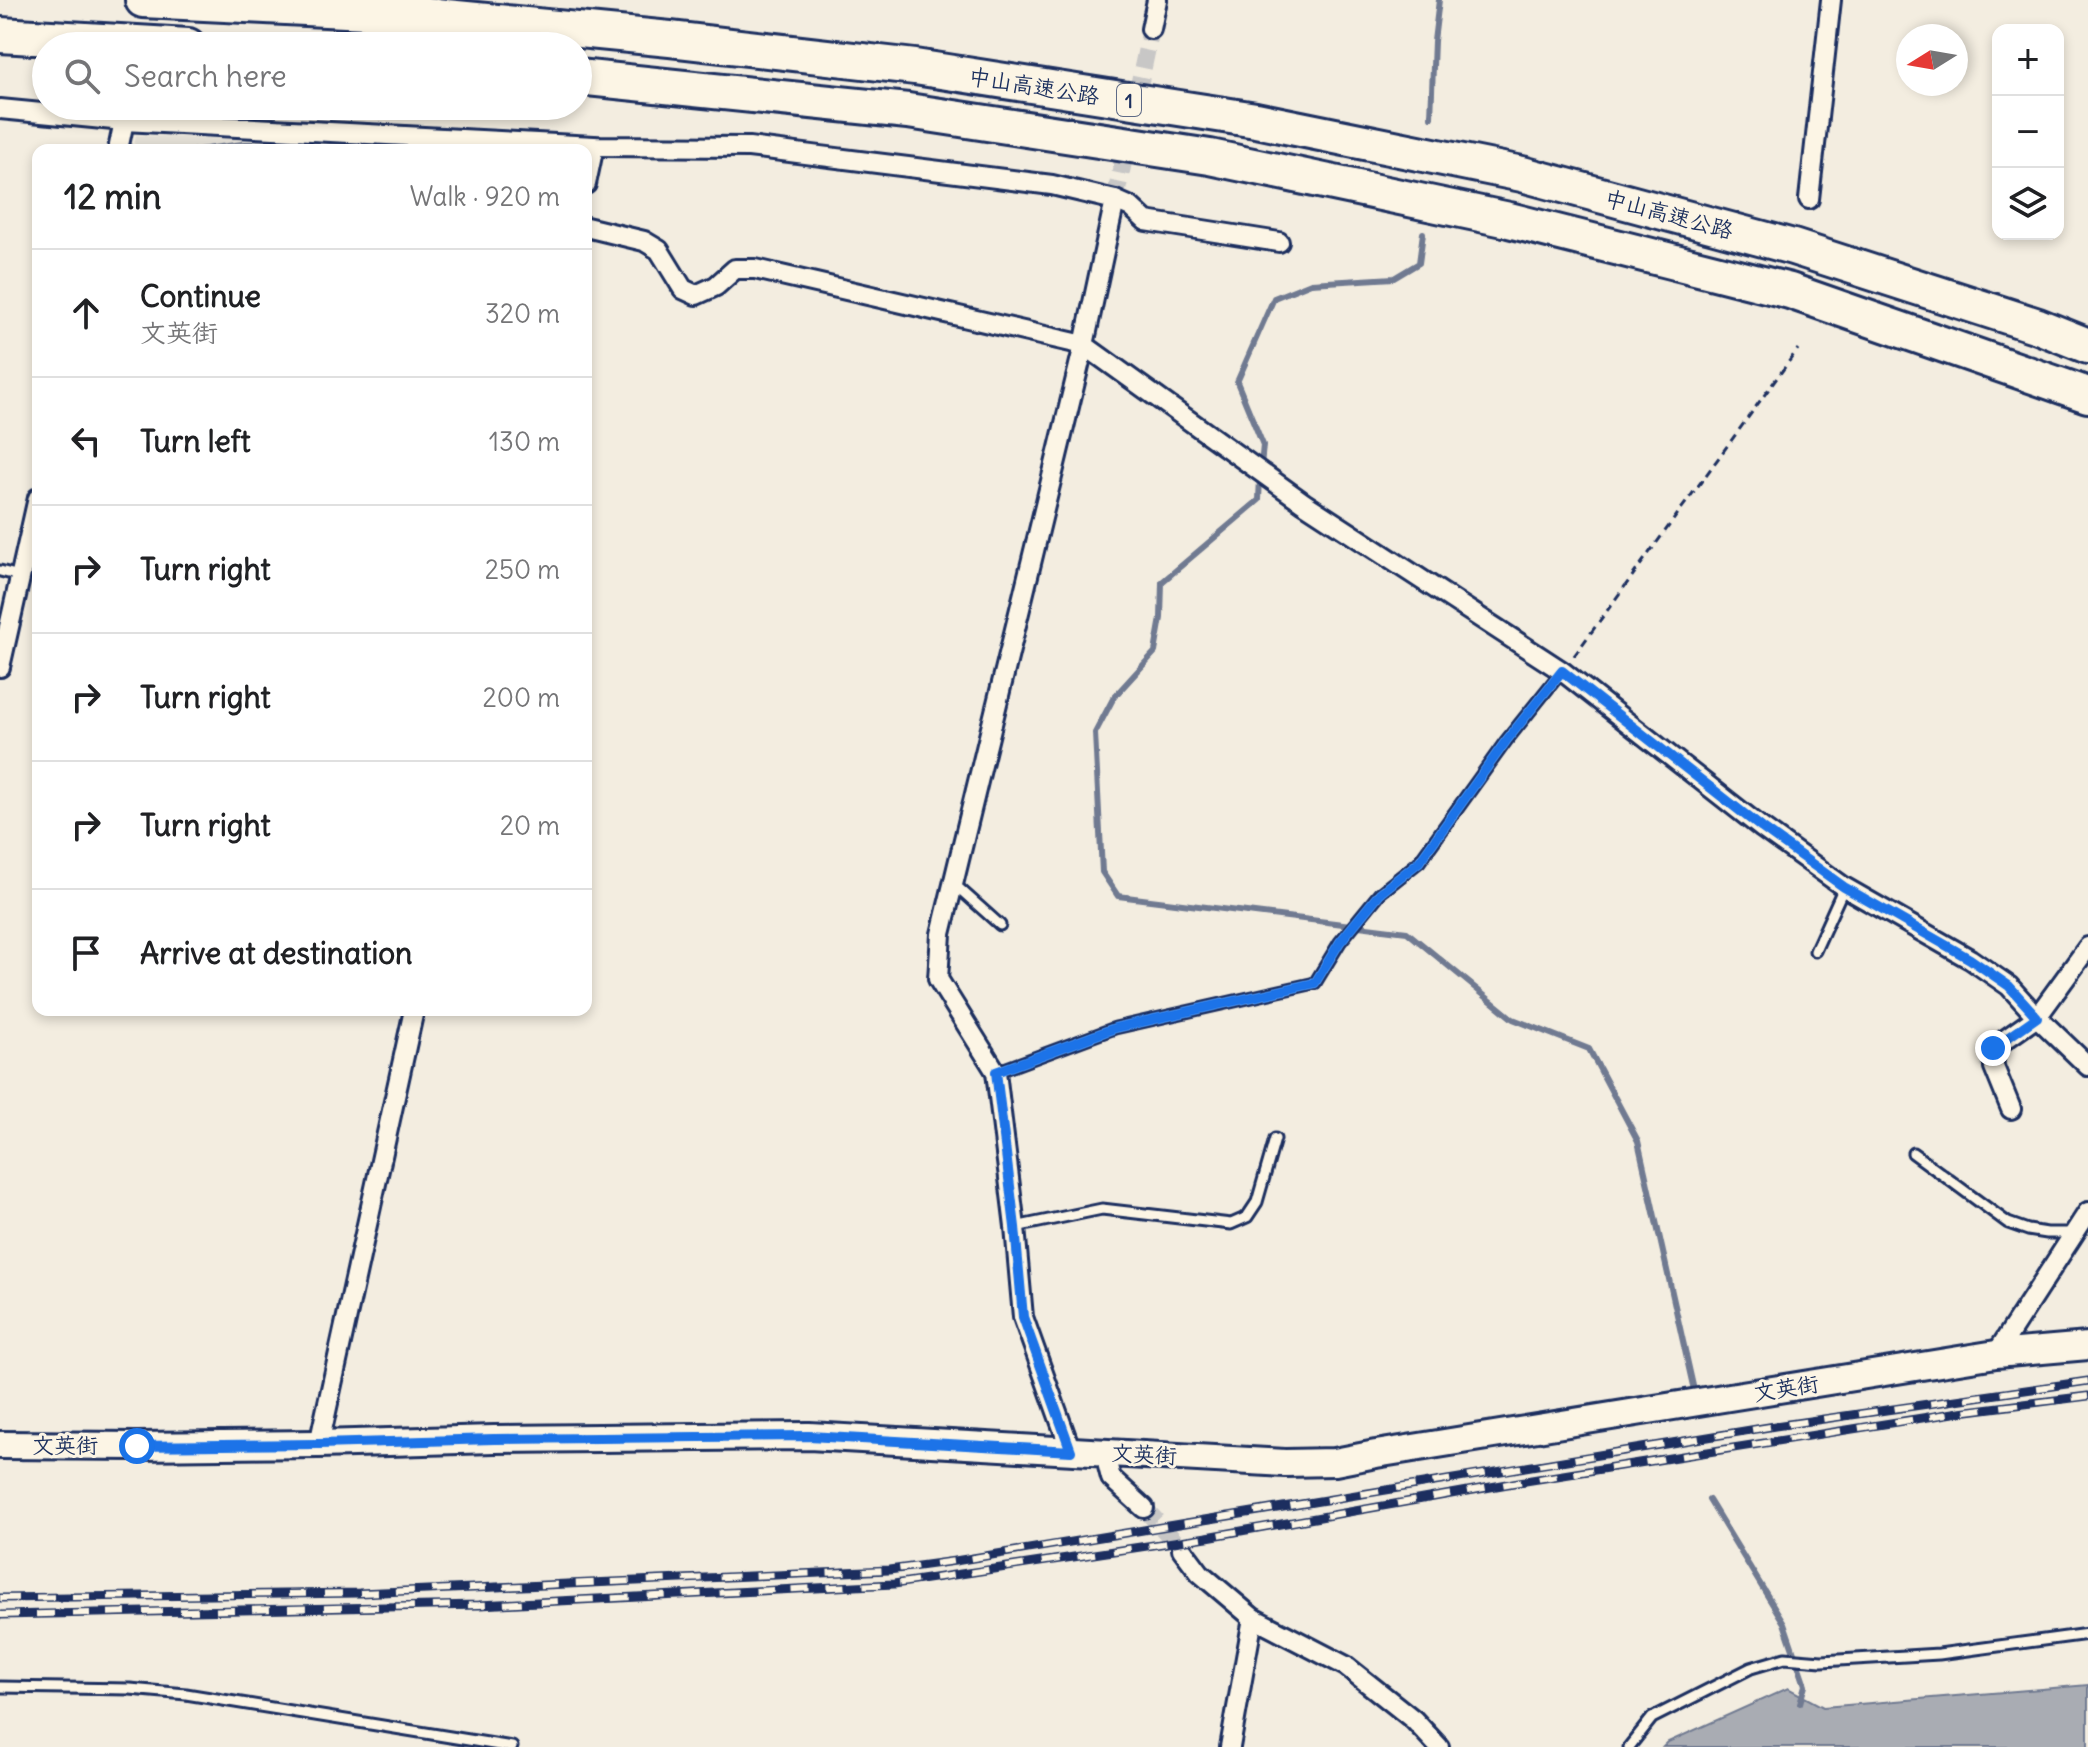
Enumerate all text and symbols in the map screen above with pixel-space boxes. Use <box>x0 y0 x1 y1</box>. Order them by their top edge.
north arrow <box>1896 24 1968 96</box>
map controls <box>1992 24 2064 240</box>
button: + <box>1992 24 2064 96</box>
search box <box>32 32 592 120</box>
icon: search <box>60 54 104 98</box>
text: Search here <box>124 57 287 95</box>
street label: 中山高速公路 <box>967 62 1101 110</box>
road number: 1 <box>1117 84 1141 116</box>
button: − <box>1992 96 2064 168</box>
button: layers <box>1992 168 2064 240</box>
text: 12 min <box>64 175 161 218</box>
text: Walk · 920 m <box>410 180 560 213</box>
street label: 中山高速公路 <box>1602 183 1736 245</box>
text: Continue <box>140 277 261 315</box>
icon: ahead <box>64 291 108 335</box>
text: 320 m <box>485 297 560 330</box>
text: 文英街 <box>140 316 218 349</box>
icon: left <box>64 419 108 463</box>
text: Turn left <box>140 422 251 460</box>
text: 130 m <box>489 425 560 458</box>
icon: right <box>64 547 108 591</box>
text: Turn right <box>140 550 271 588</box>
text: 250 m <box>485 553 560 586</box>
icon: right <box>64 675 108 719</box>
text: Turn right <box>140 678 271 716</box>
text: 200 m <box>483 681 560 714</box>
icon: right <box>64 803 108 847</box>
text: Turn right <box>140 806 271 844</box>
text: 20 m <box>500 809 560 842</box>
icon: arrive <box>64 931 108 975</box>
text: Arrive at destination <box>140 934 412 972</box>
route end <box>1975 1030 2011 1066</box>
street label: 文英街 <box>1751 1369 1821 1407</box>
route start <box>119 1428 155 1464</box>
street label: 文英街 <box>32 1431 98 1459</box>
street label: 文英街 <box>1110 1438 1178 1470</box>

